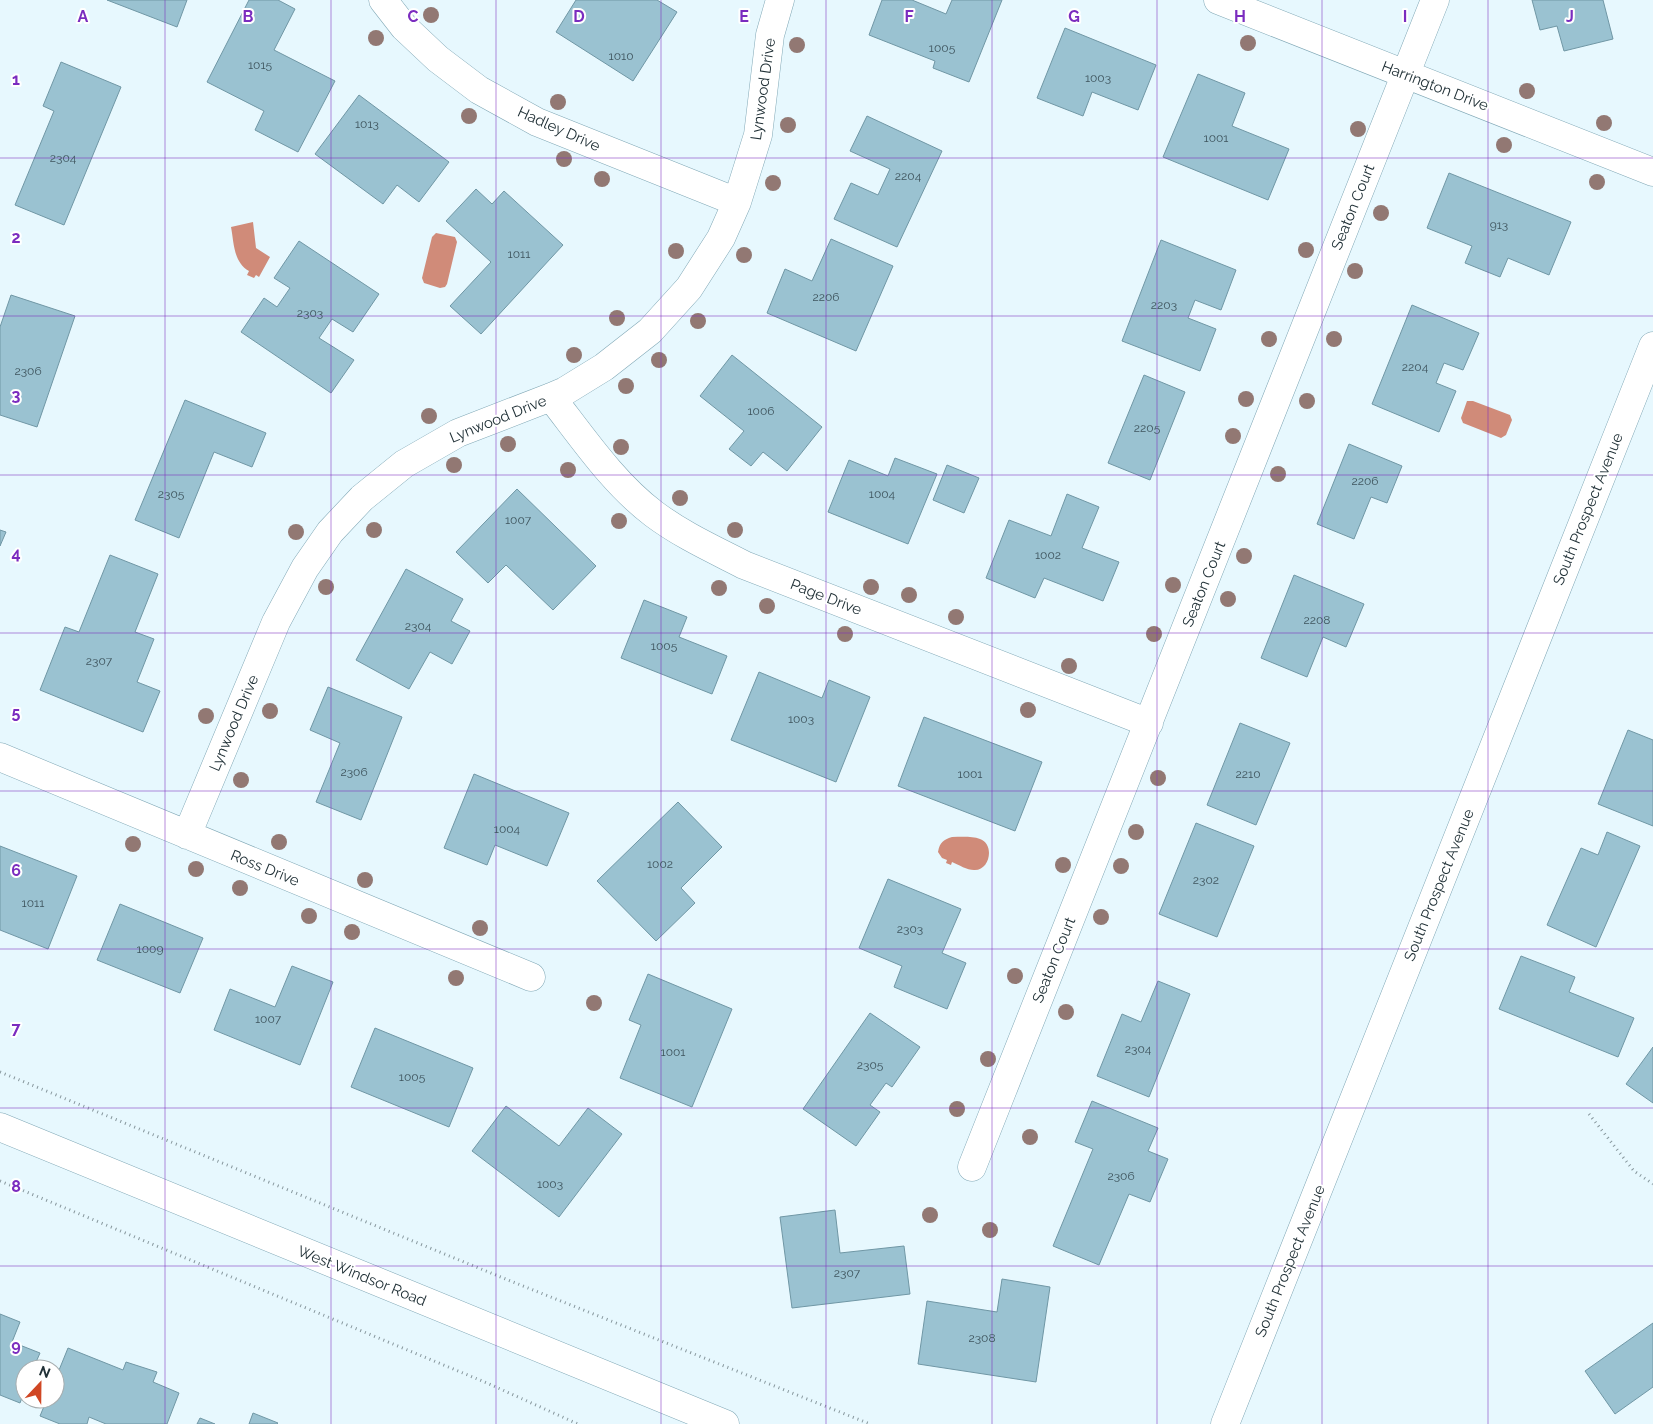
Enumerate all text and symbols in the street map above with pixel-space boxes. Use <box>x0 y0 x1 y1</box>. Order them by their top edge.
text: A <box>78 7 89 26</box>
text: B <box>243 7 254 26</box>
text: C <box>408 7 419 26</box>
text: D <box>573 7 585 26</box>
text: E <box>739 7 749 26</box>
text: F <box>904 7 914 26</box>
text: G <box>1068 7 1080 26</box>
text: H <box>1234 7 1246 26</box>
text: I <box>1403 7 1407 26</box>
text: J <box>1566 7 1574 26</box>
street label: Lynwood Drive <box>747 37 779 141</box>
house number: 1005 <box>929 41 956 55</box>
house number: 1010 <box>609 49 633 63</box>
street label: Harrington Drive <box>1379 57 1491 115</box>
house number: 1015 <box>248 58 273 72</box>
text: 1 <box>12 70 20 89</box>
house number: 1003 <box>1085 71 1111 85</box>
street label: Hadley Drive <box>515 103 603 155</box>
house number: 1013 <box>355 117 379 131</box>
house number: 1001 <box>1204 131 1228 145</box>
house number: 2304 <box>50 151 77 165</box>
street label: Seaton Court <box>1328 162 1378 252</box>
house number: 2204 <box>895 169 922 183</box>
house number: 913 <box>1490 218 1508 232</box>
text: 2 <box>11 228 21 247</box>
house number: 1011 <box>508 247 530 261</box>
house number: 2206 <box>812 290 840 304</box>
house number: 2203 <box>1151 298 1177 312</box>
house number: 2303 <box>297 306 323 320</box>
house number: 2204 <box>1402 360 1429 374</box>
house number: 2306 <box>14 364 42 378</box>
text: 3 <box>12 386 21 405</box>
street label: Lynwood Drive <box>447 391 549 447</box>
house number: 1006 <box>747 404 775 418</box>
house number: 2205 <box>1134 421 1161 435</box>
street label: South Prospect Avenue <box>1549 430 1627 588</box>
house number: 2206 <box>1351 474 1379 488</box>
house number: 2305 <box>158 487 185 501</box>
house number: 1004 <box>869 487 896 501</box>
house number: 1007 <box>505 513 532 527</box>
street label: Seaton Court <box>1179 539 1229 629</box>
text: 4 <box>11 544 21 563</box>
house number: 1002 <box>1035 548 1061 562</box>
street label: Page Drive <box>788 575 864 619</box>
house number: 2208 <box>1304 613 1330 627</box>
house number: 2304 <box>405 619 432 633</box>
house number: 1005 <box>651 639 678 653</box>
house number: 2307 <box>86 654 113 668</box>
street label: Lynwood Drive <box>206 672 262 774</box>
text: 5 <box>12 703 21 722</box>
house number: 1003 <box>788 712 814 726</box>
house number: 2306 <box>340 765 368 779</box>
house number: 1001 <box>958 767 982 781</box>
house number: 2210 <box>1236 767 1260 781</box>
street label: South Prospect Avenue <box>1400 806 1478 964</box>
house number: 1004 <box>494 822 521 836</box>
street label: Ross Drive <box>228 846 302 890</box>
house number: 1002 <box>647 857 673 871</box>
text: 6 <box>11 861 21 880</box>
house number: 2302 <box>1193 873 1219 887</box>
house number: 1011 <box>22 896 44 910</box>
street label: Seaton Court <box>1029 915 1079 1005</box>
house number: 2303 <box>897 922 923 936</box>
house number: 1009 <box>137 942 163 956</box>
house number: 1007 <box>255 1012 282 1026</box>
text: 7 <box>12 1019 21 1038</box>
house number: 2304 <box>1125 1042 1152 1056</box>
house number: 1001 <box>661 1045 685 1059</box>
house number: 2305 <box>857 1058 884 1072</box>
house number: 1005 <box>399 1070 426 1084</box>
house number: 2306 <box>1107 1169 1135 1183</box>
text: 8 <box>11 1177 21 1196</box>
house number: 1003 <box>537 1177 563 1191</box>
street label: South Prospect Avenue <box>1251 1182 1329 1340</box>
street label: West Windsor Road <box>295 1242 429 1310</box>
house number: 2307 <box>834 1266 861 1280</box>
house number: 2308 <box>968 1331 996 1345</box>
text: 9 <box>11 1336 21 1355</box>
north arrow <box>15 1359 65 1409</box>
text: N <box>37 1363 53 1381</box>

